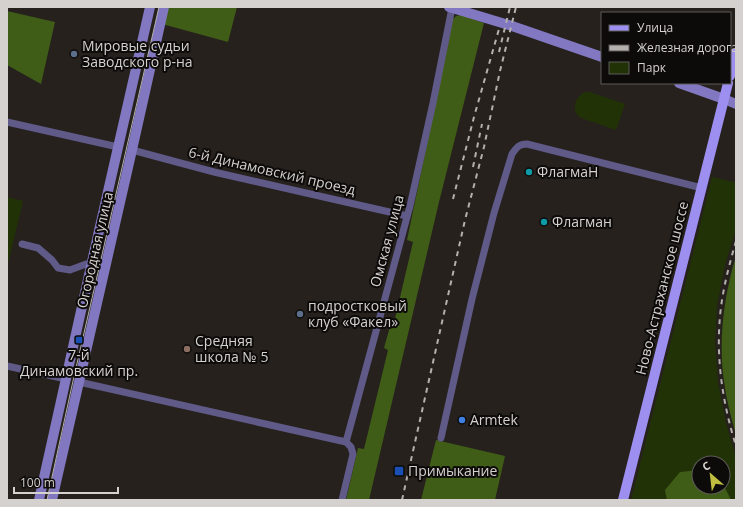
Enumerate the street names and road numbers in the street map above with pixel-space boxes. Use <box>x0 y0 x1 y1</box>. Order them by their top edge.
street label: 6-й Динамовский проезд <box>187 142 357 199</box>
street label: Огородная улица <box>72 190 117 310</box>
street label: Омская улица <box>365 193 408 289</box>
street label: Ново-Астраханское шоссе <box>631 199 692 377</box>

